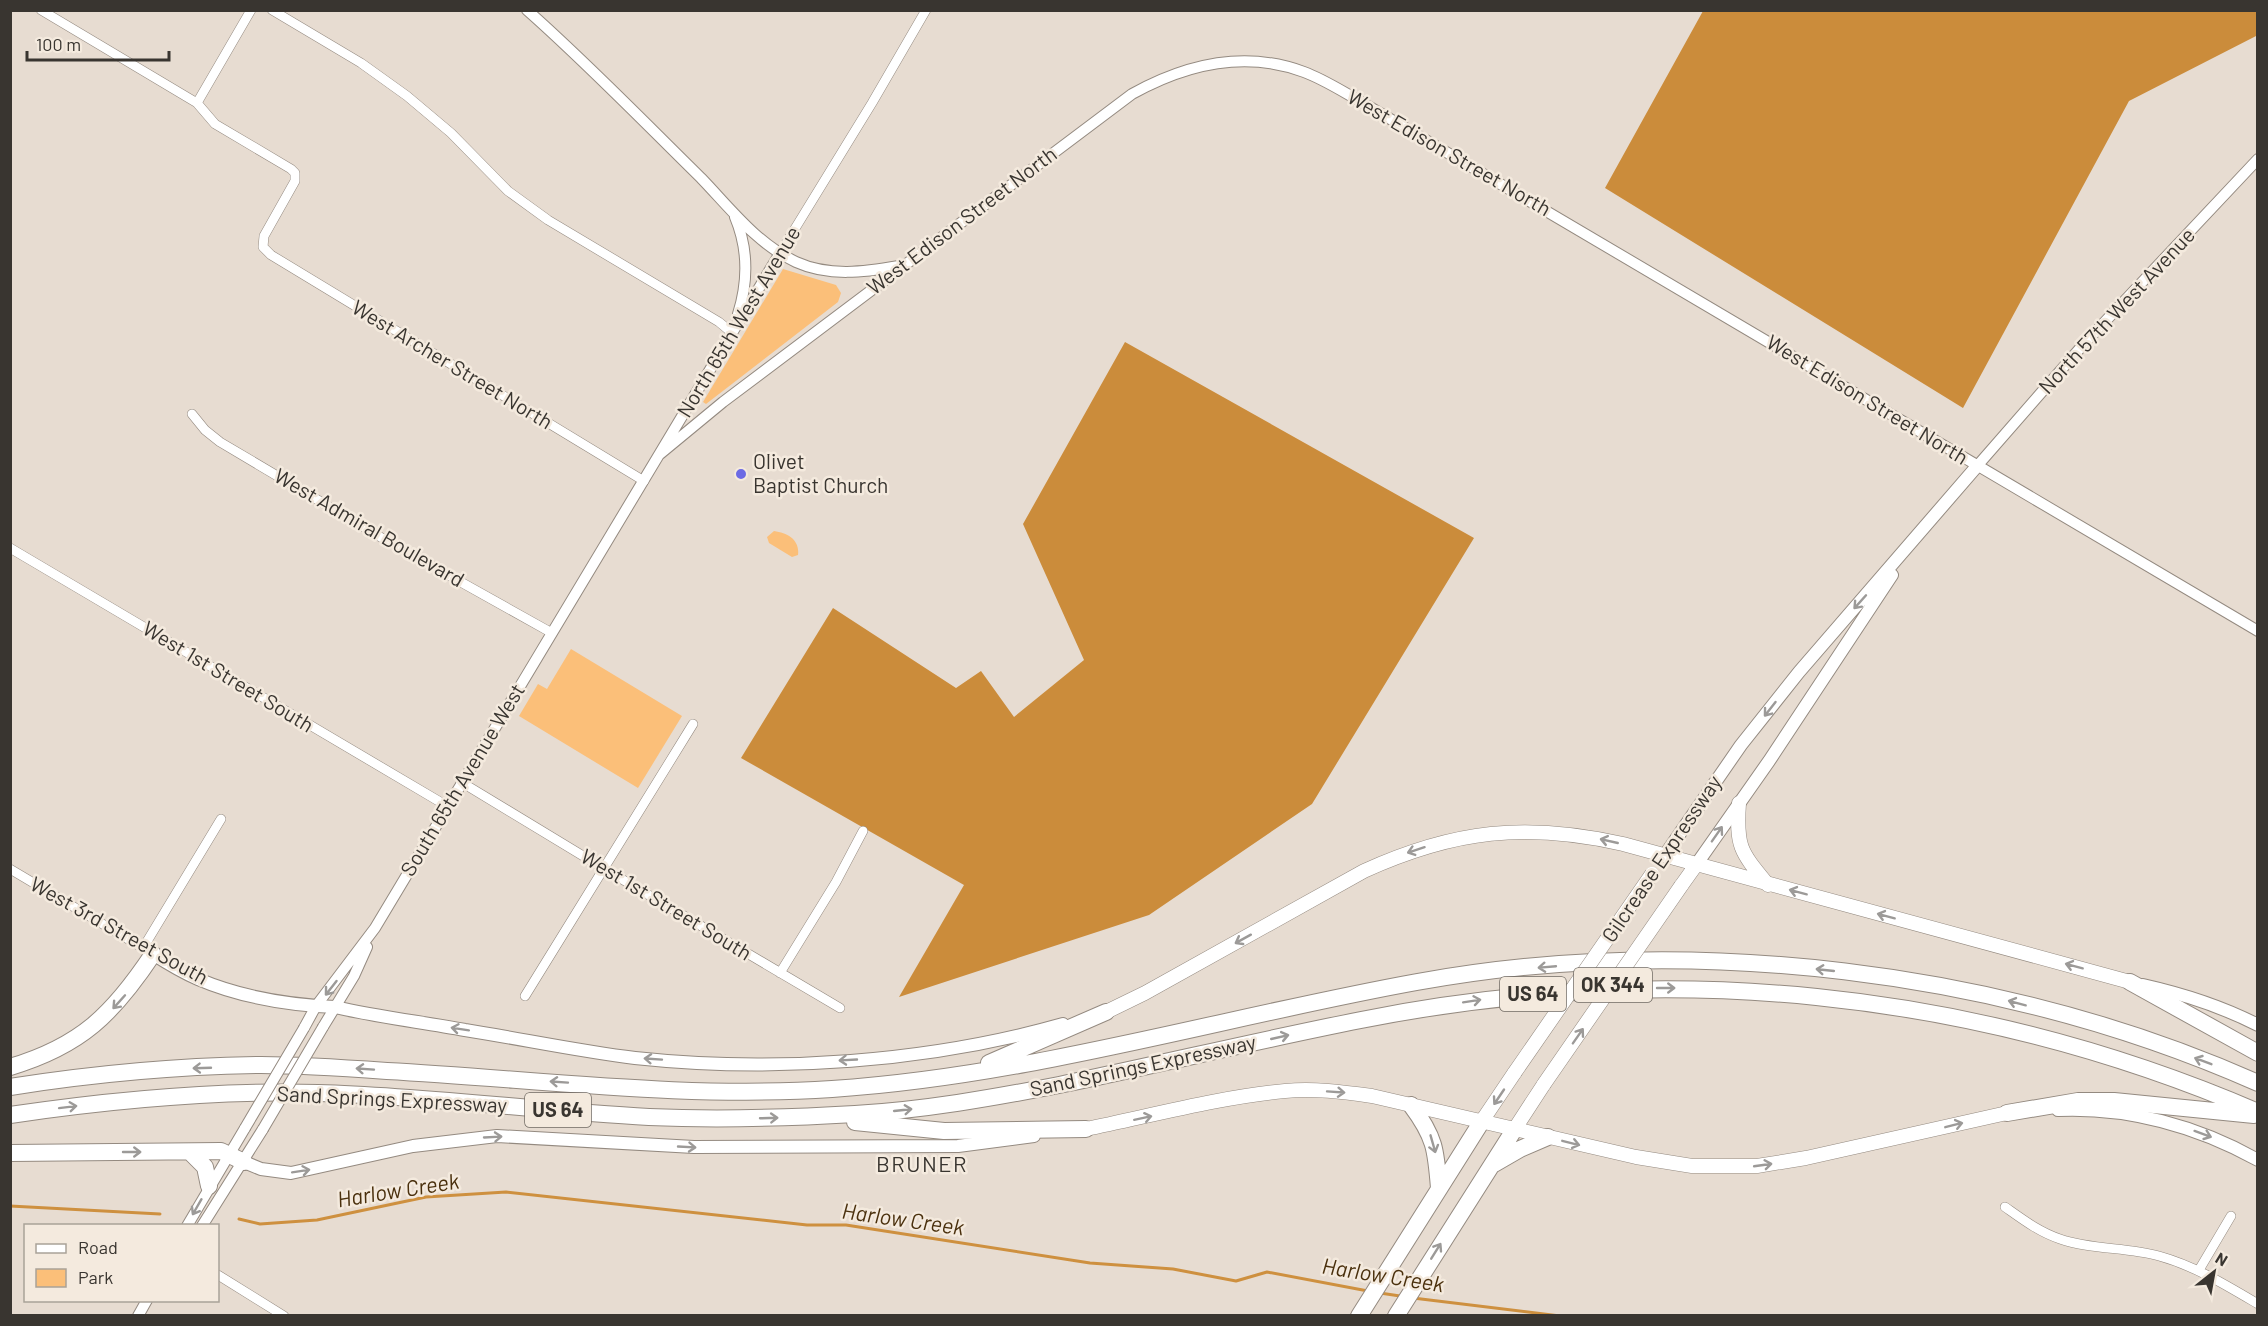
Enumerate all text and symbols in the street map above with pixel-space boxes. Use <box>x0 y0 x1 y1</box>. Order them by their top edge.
scale bar <box>27 24 170 62</box>
text: 100 m <box>36 33 81 55</box>
street label: West Edison Street North <box>1343 83 1556 220</box>
street label: West Edison Street North <box>861 140 1061 299</box>
street label: North 65th West Avenue <box>671 221 805 421</box>
street label: North 57th West Avenue <box>2033 222 2199 398</box>
street label: West Archer Street North <box>348 294 558 434</box>
street label: West Edison Street North <box>1762 329 1973 469</box>
place label: Olivet Baptist Church <box>753 448 888 497</box>
street label: West Admiral Boulevard <box>270 462 469 591</box>
marker: Olivet Baptist Church <box>734 467 748 481</box>
one-way arrow <box>1853 594 1867 609</box>
street label: West 1st Street South <box>139 615 319 737</box>
street label: South 65th Avenue West <box>394 679 529 880</box>
one-way arrow <box>1764 701 1777 717</box>
street label: Gilcrease Expressway <box>1596 770 1726 946</box>
one-way arrow <box>1711 826 1723 842</box>
one-way arrow <box>1599 835 1619 846</box>
street label: West 1st Street South <box>577 843 757 965</box>
one-way arrow <box>1407 845 1426 856</box>
street label: West 3rd Street South <box>26 870 213 989</box>
one-way arrow <box>1789 886 1808 898</box>
one-way arrow <box>1877 909 1896 921</box>
one-way arrow <box>1235 933 1252 945</box>
one-way arrow <box>2065 960 2084 972</box>
one-way arrow <box>1537 961 1557 972</box>
one-way arrow <box>1816 964 1836 975</box>
road number: OK 344 <box>1574 968 1652 1002</box>
road number: US 64 <box>1500 977 1566 1011</box>
one-way arrow <box>324 979 337 995</box>
one-way arrow <box>1656 982 1676 994</box>
one-way arrow <box>112 993 126 1009</box>
one-way arrow <box>1461 996 1481 1007</box>
one-way arrow <box>2008 997 2027 1008</box>
one-way arrow <box>451 1023 471 1034</box>
one-way arrow <box>1571 1027 1584 1044</box>
street label: Sand Springs Expressway <box>1027 1028 1258 1101</box>
one-way arrow <box>1270 1031 1289 1043</box>
one-way arrow <box>643 1053 663 1064</box>
one-way arrow <box>838 1054 858 1065</box>
one-way arrow <box>2195 1054 2213 1065</box>
one-way arrow <box>193 1062 213 1073</box>
one-way arrow <box>355 1064 375 1075</box>
one-way arrow <box>550 1076 570 1087</box>
street label: Sand Springs Expressway <box>276 1080 508 1117</box>
one-way arrow <box>1325 1087 1345 1098</box>
one-way arrow <box>1492 1088 1505 1105</box>
road number: US 64 <box>525 1093 591 1127</box>
one-way arrow <box>58 1101 78 1112</box>
one-way arrow <box>893 1104 913 1115</box>
one-way arrow <box>1133 1111 1152 1123</box>
one-way arrow <box>758 1112 778 1124</box>
one-way arrow <box>1944 1118 1963 1130</box>
one-way arrow <box>2193 1129 2212 1140</box>
one-way arrow <box>482 1131 502 1142</box>
one-way arrow <box>1428 1134 1439 1153</box>
one-way arrow <box>1561 1137 1580 1149</box>
one-way arrow <box>677 1141 697 1152</box>
one-way arrow <box>121 1146 141 1158</box>
district label: BRUNER <box>876 1150 968 1176</box>
one-way arrow <box>1753 1159 1773 1170</box>
one-way arrow <box>291 1165 310 1176</box>
water label: Harlow Creek <box>335 1166 461 1211</box>
water label: Harlow Creek <box>840 1197 966 1239</box>
one-way arrow <box>191 1198 203 1215</box>
legend <box>24 1224 219 1302</box>
text: Road <box>78 1236 118 1258</box>
north arrow <box>2184 1242 2244 1302</box>
one-way arrow <box>1430 1243 1442 1260</box>
text: N <box>2213 1248 2231 1270</box>
water label: Harlow Creek <box>1320 1252 1446 1297</box>
text: Park <box>78 1266 113 1288</box>

